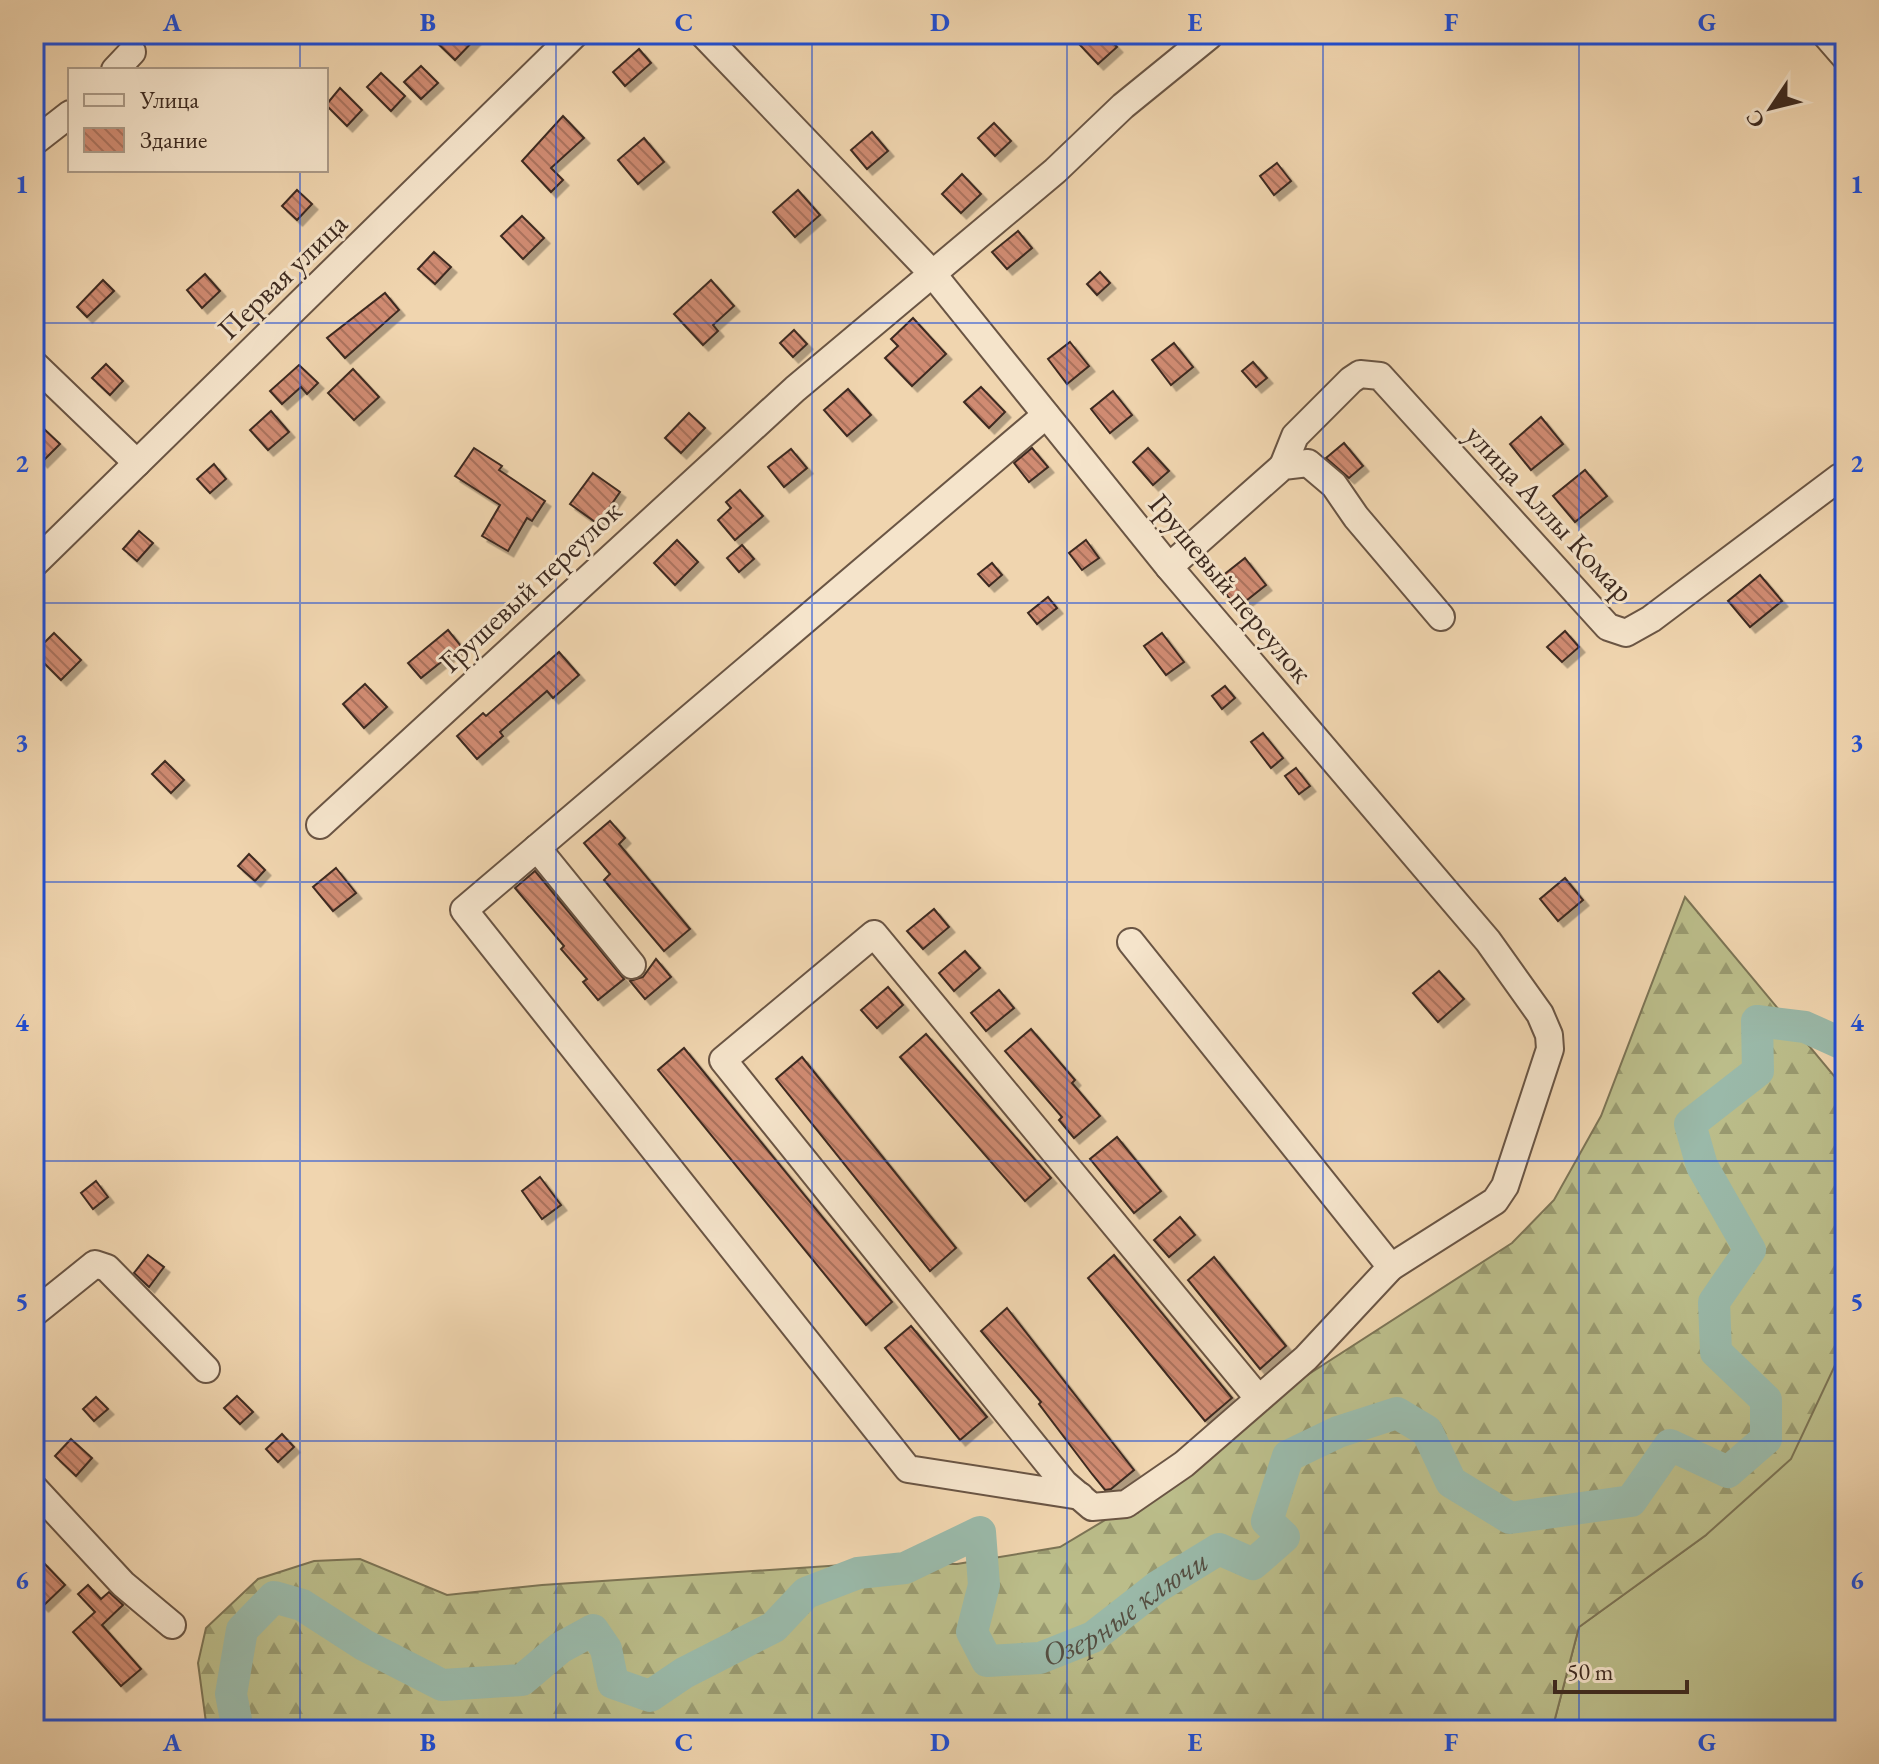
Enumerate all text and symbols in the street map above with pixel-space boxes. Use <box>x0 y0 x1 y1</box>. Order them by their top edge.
text: A <box>162 5 182 39</box>
text: B <box>420 5 436 39</box>
text: C <box>675 5 693 39</box>
text: D <box>930 5 950 39</box>
text: E <box>1188 5 1203 39</box>
text: F <box>1444 5 1458 39</box>
text: G <box>1698 5 1717 39</box>
legend <box>68 68 328 172</box>
north arrow <box>1731 68 1811 148</box>
text: Улица <box>139 84 199 115</box>
text: С <box>1739 104 1771 134</box>
text: Здание <box>140 124 207 155</box>
text: 1 <box>15 167 29 201</box>
text: 1 <box>1850 167 1864 201</box>
street label: Первая улица <box>209 204 355 348</box>
street label: улица Аллы Комар <box>1457 416 1643 610</box>
text: 2 <box>15 446 29 480</box>
text: 2 <box>1850 446 1864 480</box>
street label: Грушевый переулок <box>1140 485 1322 691</box>
street label: Грушевый переулок <box>430 491 630 681</box>
text: 3 <box>15 725 29 759</box>
text: 3 <box>1850 725 1864 759</box>
text: 4 <box>15 1005 29 1039</box>
text: 4 <box>1850 1005 1864 1039</box>
text: 5 <box>15 1284 29 1318</box>
text: 5 <box>1850 1284 1864 1318</box>
water label: Озерные ключи <box>1035 1540 1216 1676</box>
text: 6 <box>15 1563 29 1597</box>
text: 6 <box>1850 1563 1864 1597</box>
scale bar <box>1555 1644 1687 1694</box>
text: 50 m <box>1567 1656 1614 1687</box>
text: A <box>162 1725 182 1759</box>
text: B <box>420 1725 436 1759</box>
text: C <box>675 1725 693 1759</box>
text: D <box>930 1725 950 1759</box>
text: E <box>1188 1725 1203 1759</box>
text: F <box>1444 1725 1458 1759</box>
text: G <box>1698 1725 1717 1759</box>

